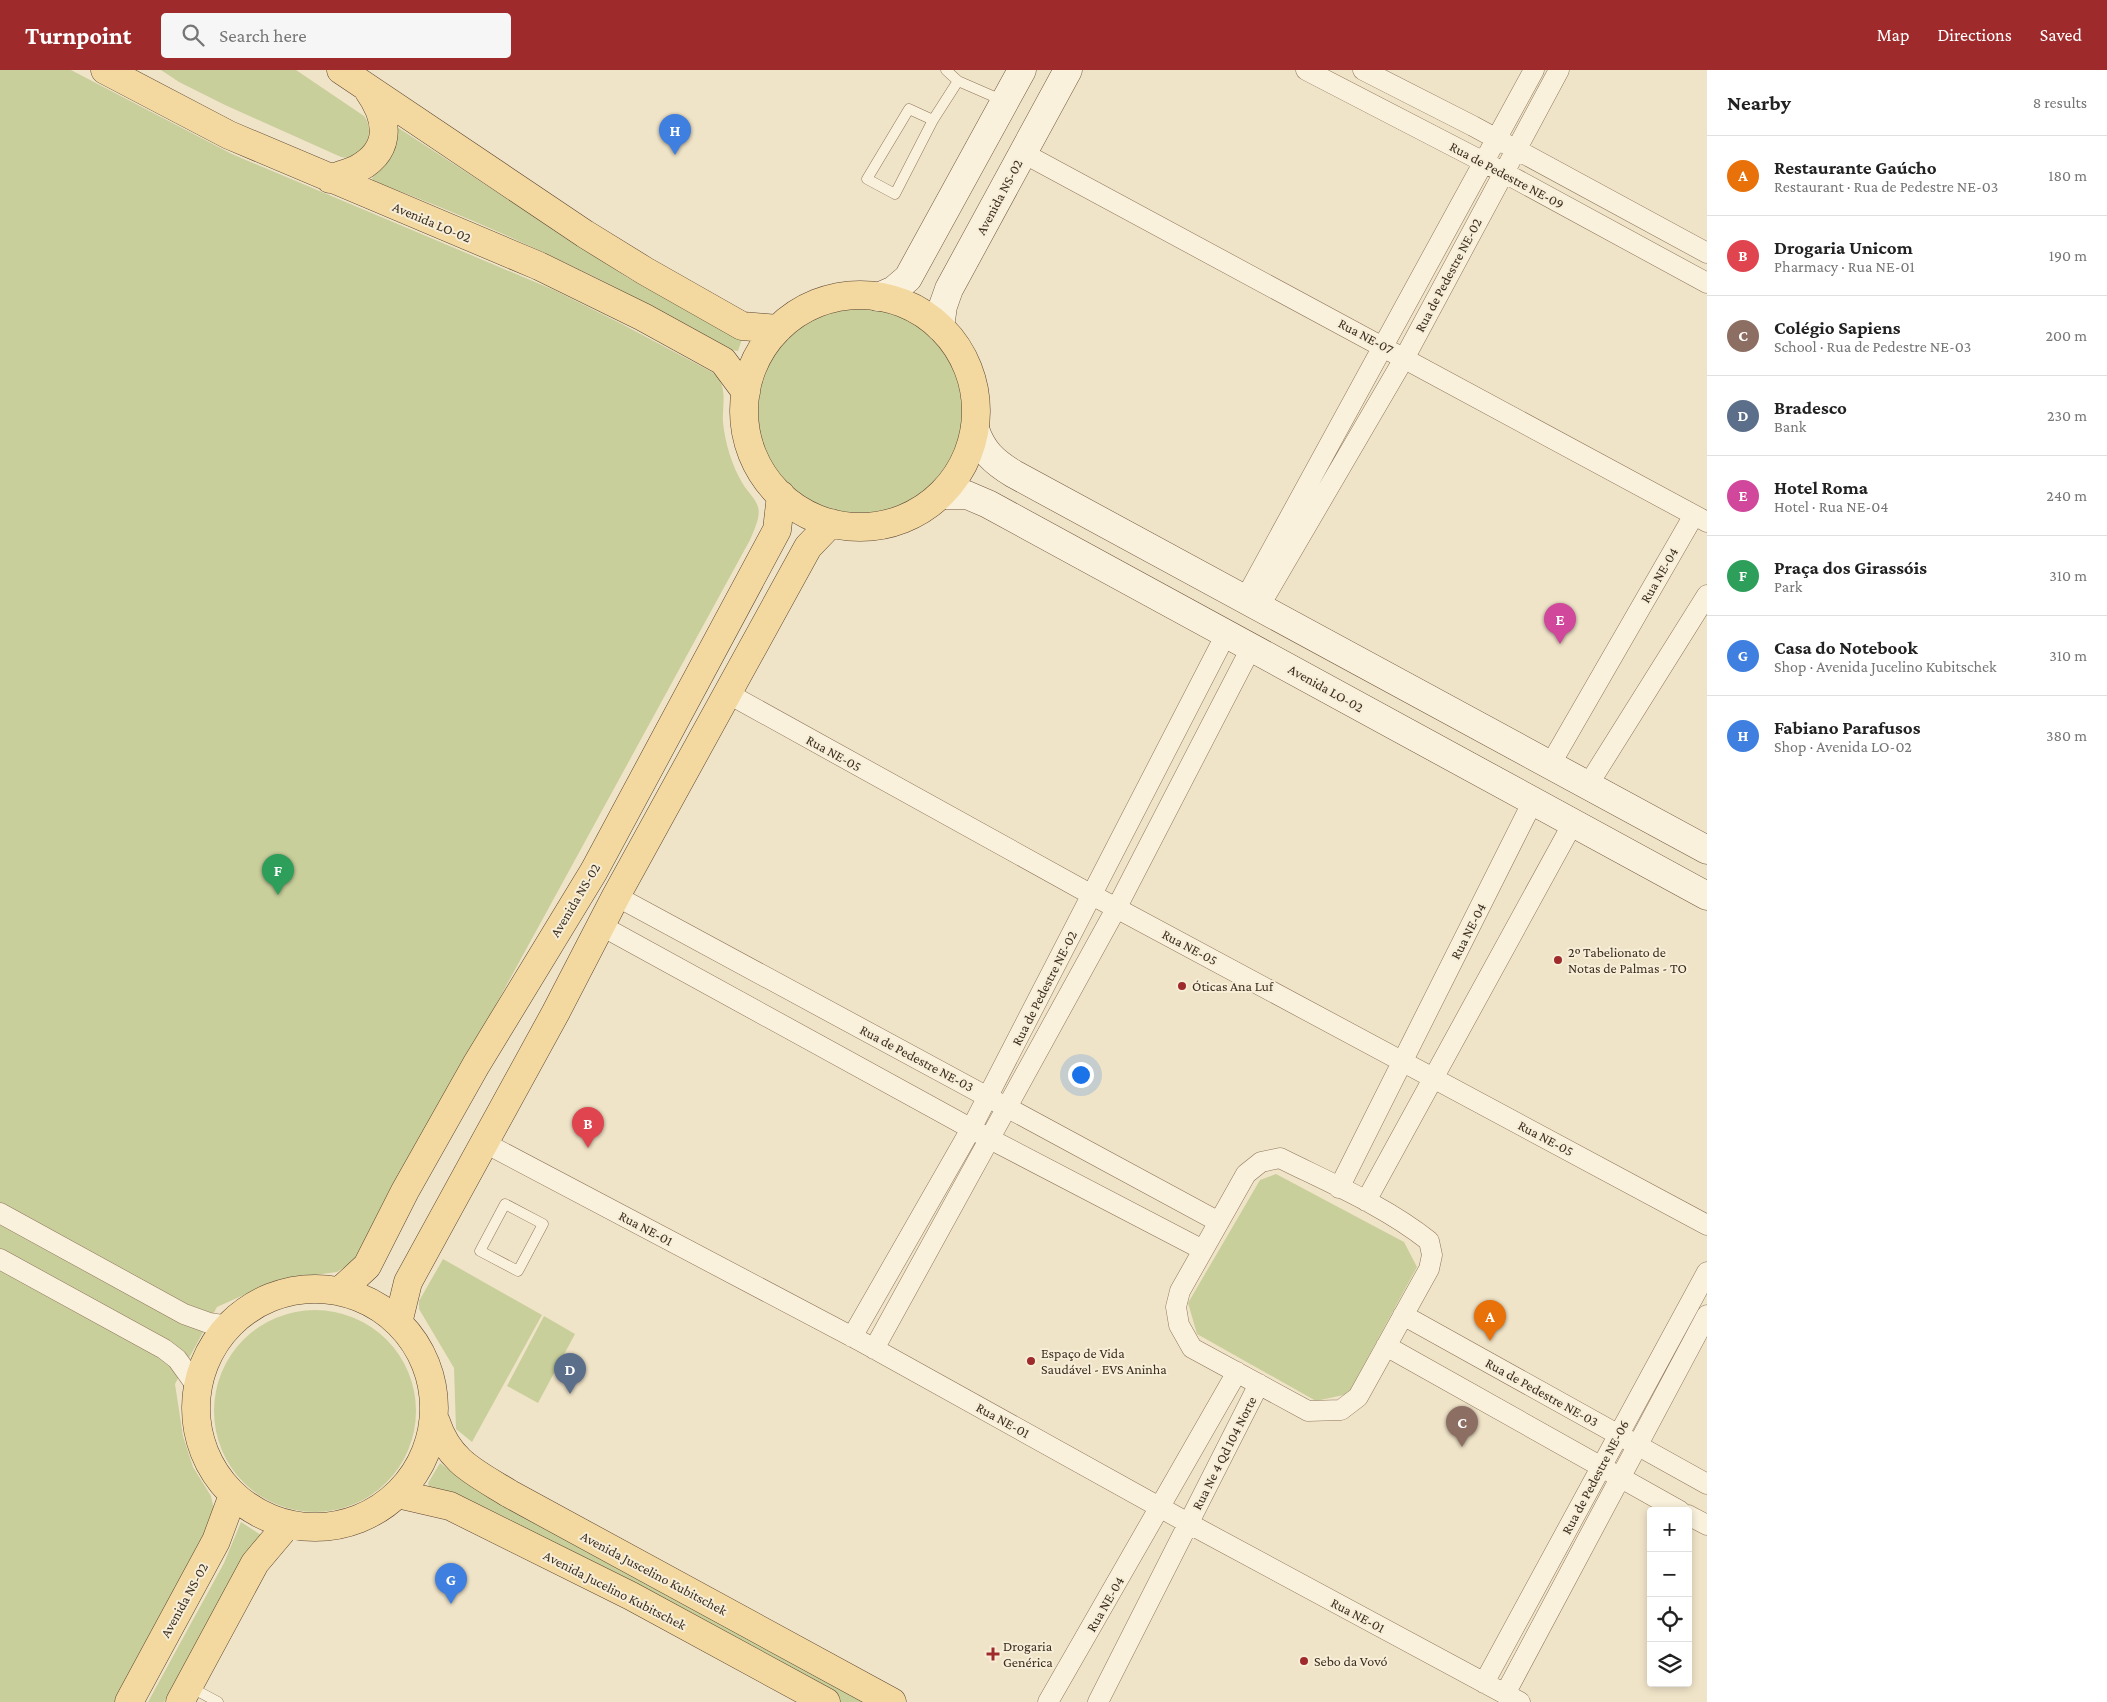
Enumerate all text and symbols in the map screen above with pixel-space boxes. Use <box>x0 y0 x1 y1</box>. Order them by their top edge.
search box <box>161 13 511 58</box>
icon: search <box>179 21 207 49</box>
text: Turnpoint <box>25 22 131 49</box>
text: Search here <box>219 25 307 46</box>
text: Map <box>1877 25 1909 45</box>
text: Directions <box>1937 25 2012 45</box>
text: Saved <box>2040 25 2082 45</box>
text: Nearby <box>1727 91 1791 115</box>
text: 8 results <box>2033 94 2087 111</box>
pin: H <box>659 114 691 155</box>
street label: Rua de Pedestre NE-09 <box>1447 138 1567 212</box>
street label: Avenida NS-02 <box>972 156 1026 237</box>
text: Restaurante Gaúcho <box>1774 157 1937 178</box>
text: A <box>1738 167 1748 184</box>
text: 180 m <box>2048 167 2087 184</box>
text: Restaurant · Rua de Pedestre NE-03 <box>1774 178 1998 195</box>
street label: Avenida LO-02 <box>390 198 474 246</box>
street label: Rua de Pedestre NE-02 <box>1411 215 1485 335</box>
text: Drogaria Unicom <box>1774 237 1913 258</box>
text: B <box>1738 247 1748 264</box>
text: 190 m <box>2049 247 2087 264</box>
text: Pharmacy · Rua NE-01 <box>1774 258 1915 275</box>
street label: Rua NE-07 <box>1336 315 1397 357</box>
text: Colégio Sapiens <box>1774 317 1901 338</box>
text: C <box>1738 327 1748 344</box>
text: 200 m <box>2045 327 2087 344</box>
text: School · Rua de Pedestre NE-03 <box>1774 338 1971 355</box>
text: Bradesco <box>1774 397 1847 418</box>
text: D <box>1737 407 1749 424</box>
text: 230 m <box>2047 407 2087 424</box>
text: Bank <box>1774 418 1806 435</box>
text: Hotel Roma <box>1774 477 1868 498</box>
text: E <box>1738 487 1748 504</box>
text: 240 m <box>2046 487 2087 504</box>
text: Hotel · Rua NE-04 <box>1774 498 1889 515</box>
street label: Rua NE-04 <box>1637 545 1681 605</box>
text: Praça dos Girassóis <box>1774 557 1927 578</box>
text: F <box>1739 567 1747 584</box>
text: 310 m <box>2049 567 2087 584</box>
text: Park <box>1774 578 1802 595</box>
pin: E <box>1544 603 1576 644</box>
text: Casa do Notebook <box>1774 637 1918 658</box>
text: G <box>1738 647 1748 664</box>
text: 310 m <box>2049 647 2087 664</box>
text: Shop · Avenida Jucelino Kubitschek <box>1774 658 1997 675</box>
street label: Avenida LO-02 <box>1286 661 1367 715</box>
text: Fabiano Parafusos <box>1774 717 1920 738</box>
text: H <box>1738 727 1748 744</box>
text: 380 m <box>2046 727 2087 744</box>
street label: Rua NE-05 <box>804 731 864 775</box>
text: Shop · Avenida LO-02 <box>1774 738 1912 755</box>
pin: F <box>262 854 294 895</box>
street label: Avenida NS-02 <box>547 860 603 940</box>
street label: Rua NE-04 <box>1447 900 1489 962</box>
street label: Rua NE-05 <box>1160 926 1220 968</box>
street label: Rua de Pedestre NE-02 <box>1008 928 1080 1048</box>
place label: 2º Tabelionato de Notas de Palmas - TO <box>1568 944 1687 976</box>
marker: 2º Tabelionato de Notas de Palmas - TO <box>1552 954 1564 966</box>
place label: Óticas Ana Luf <box>1192 978 1274 994</box>
marker: Óticas Ana Luf <box>1176 980 1188 992</box>
street label: Rua de Pedestre NE-03 <box>857 1021 977 1095</box>
your location <box>1068 1062 1094 1088</box>
pin: B <box>572 1107 604 1148</box>
street label: Rua NE-05 <box>1516 1117 1576 1159</box>
street label: Rua NE-01 <box>616 1207 676 1249</box>
pin: A <box>1474 1300 1506 1341</box>
place label: Espaço de Vida Saudável - EVS Aninha <box>1041 1345 1167 1377</box>
pin: D <box>554 1353 586 1394</box>
street label: Rua de Pedestre NE-03 <box>1483 1354 1601 1430</box>
marker: Espaço de Vida Saudável - EVS Aninha <box>1025 1355 1037 1367</box>
street label: Rua Ne 4 Qd 104 Norte <box>1188 1394 1260 1512</box>
street label: Rua NE-01 <box>973 1399 1033 1441</box>
pin: C <box>1446 1406 1478 1447</box>
street label: Rua de Pedestre NE-06 <box>1558 1417 1632 1537</box>
map controls <box>1647 1507 1692 1687</box>
button: + <box>1647 1507 1692 1552</box>
street label: Avenida Juscelino Kubitschek <box>578 1528 730 1619</box>
street label: Avenida Jucelino Kubitschek <box>541 1547 689 1633</box>
button: − <box>1647 1552 1692 1597</box>
street label: Avenida NS-02 <box>157 1559 211 1640</box>
pin: G <box>435 1563 467 1604</box>
street label: Rua NE-04 <box>1083 1574 1127 1634</box>
street label: Rua NE-01 <box>1328 1594 1388 1636</box>
button: locate <box>1647 1597 1692 1642</box>
place label: Drogaria Genérica <box>1003 1638 1053 1670</box>
button: layers <box>1647 1642 1692 1687</box>
marker: Drogaria Genérica <box>987 1648 999 1660</box>
place label: Sebo da Vovó <box>1314 1653 1388 1669</box>
marker: Sebo da Vovó <box>1298 1655 1310 1667</box>

